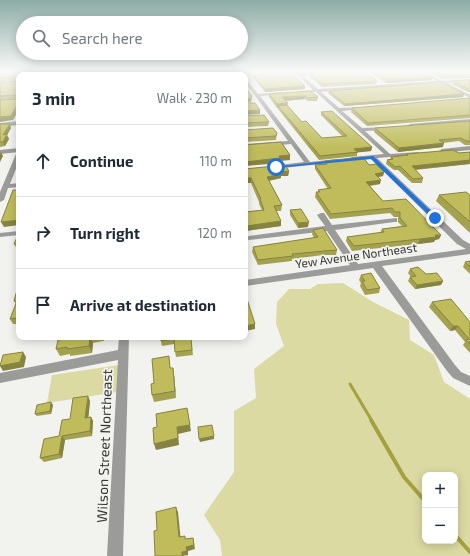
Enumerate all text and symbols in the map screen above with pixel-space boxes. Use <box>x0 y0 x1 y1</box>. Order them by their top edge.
search box <box>16 16 248 60</box>
icon: search <box>30 27 52 49</box>
text: Search here <box>62 29 143 47</box>
text: 3 min <box>32 88 75 108</box>
text: Walk · 230 m <box>157 90 232 106</box>
icon: ahead <box>32 150 54 172</box>
text: Continue <box>70 152 133 170</box>
text: 110 m <box>200 153 232 169</box>
route start <box>267 158 285 176</box>
route end <box>426 209 444 227</box>
icon: right <box>32 222 54 244</box>
text: Turn right <box>70 224 140 242</box>
text: 120 m <box>197 225 232 241</box>
street label: Yew Avenue Northeast <box>294 239 418 270</box>
icon: arrive <box>32 294 54 316</box>
text: Arrive at destination <box>70 296 216 314</box>
street label: Wilson Street Northeast <box>93 369 115 523</box>
map controls <box>422 472 458 544</box>
button: + <box>422 472 458 508</box>
button: − <box>422 508 458 544</box>

